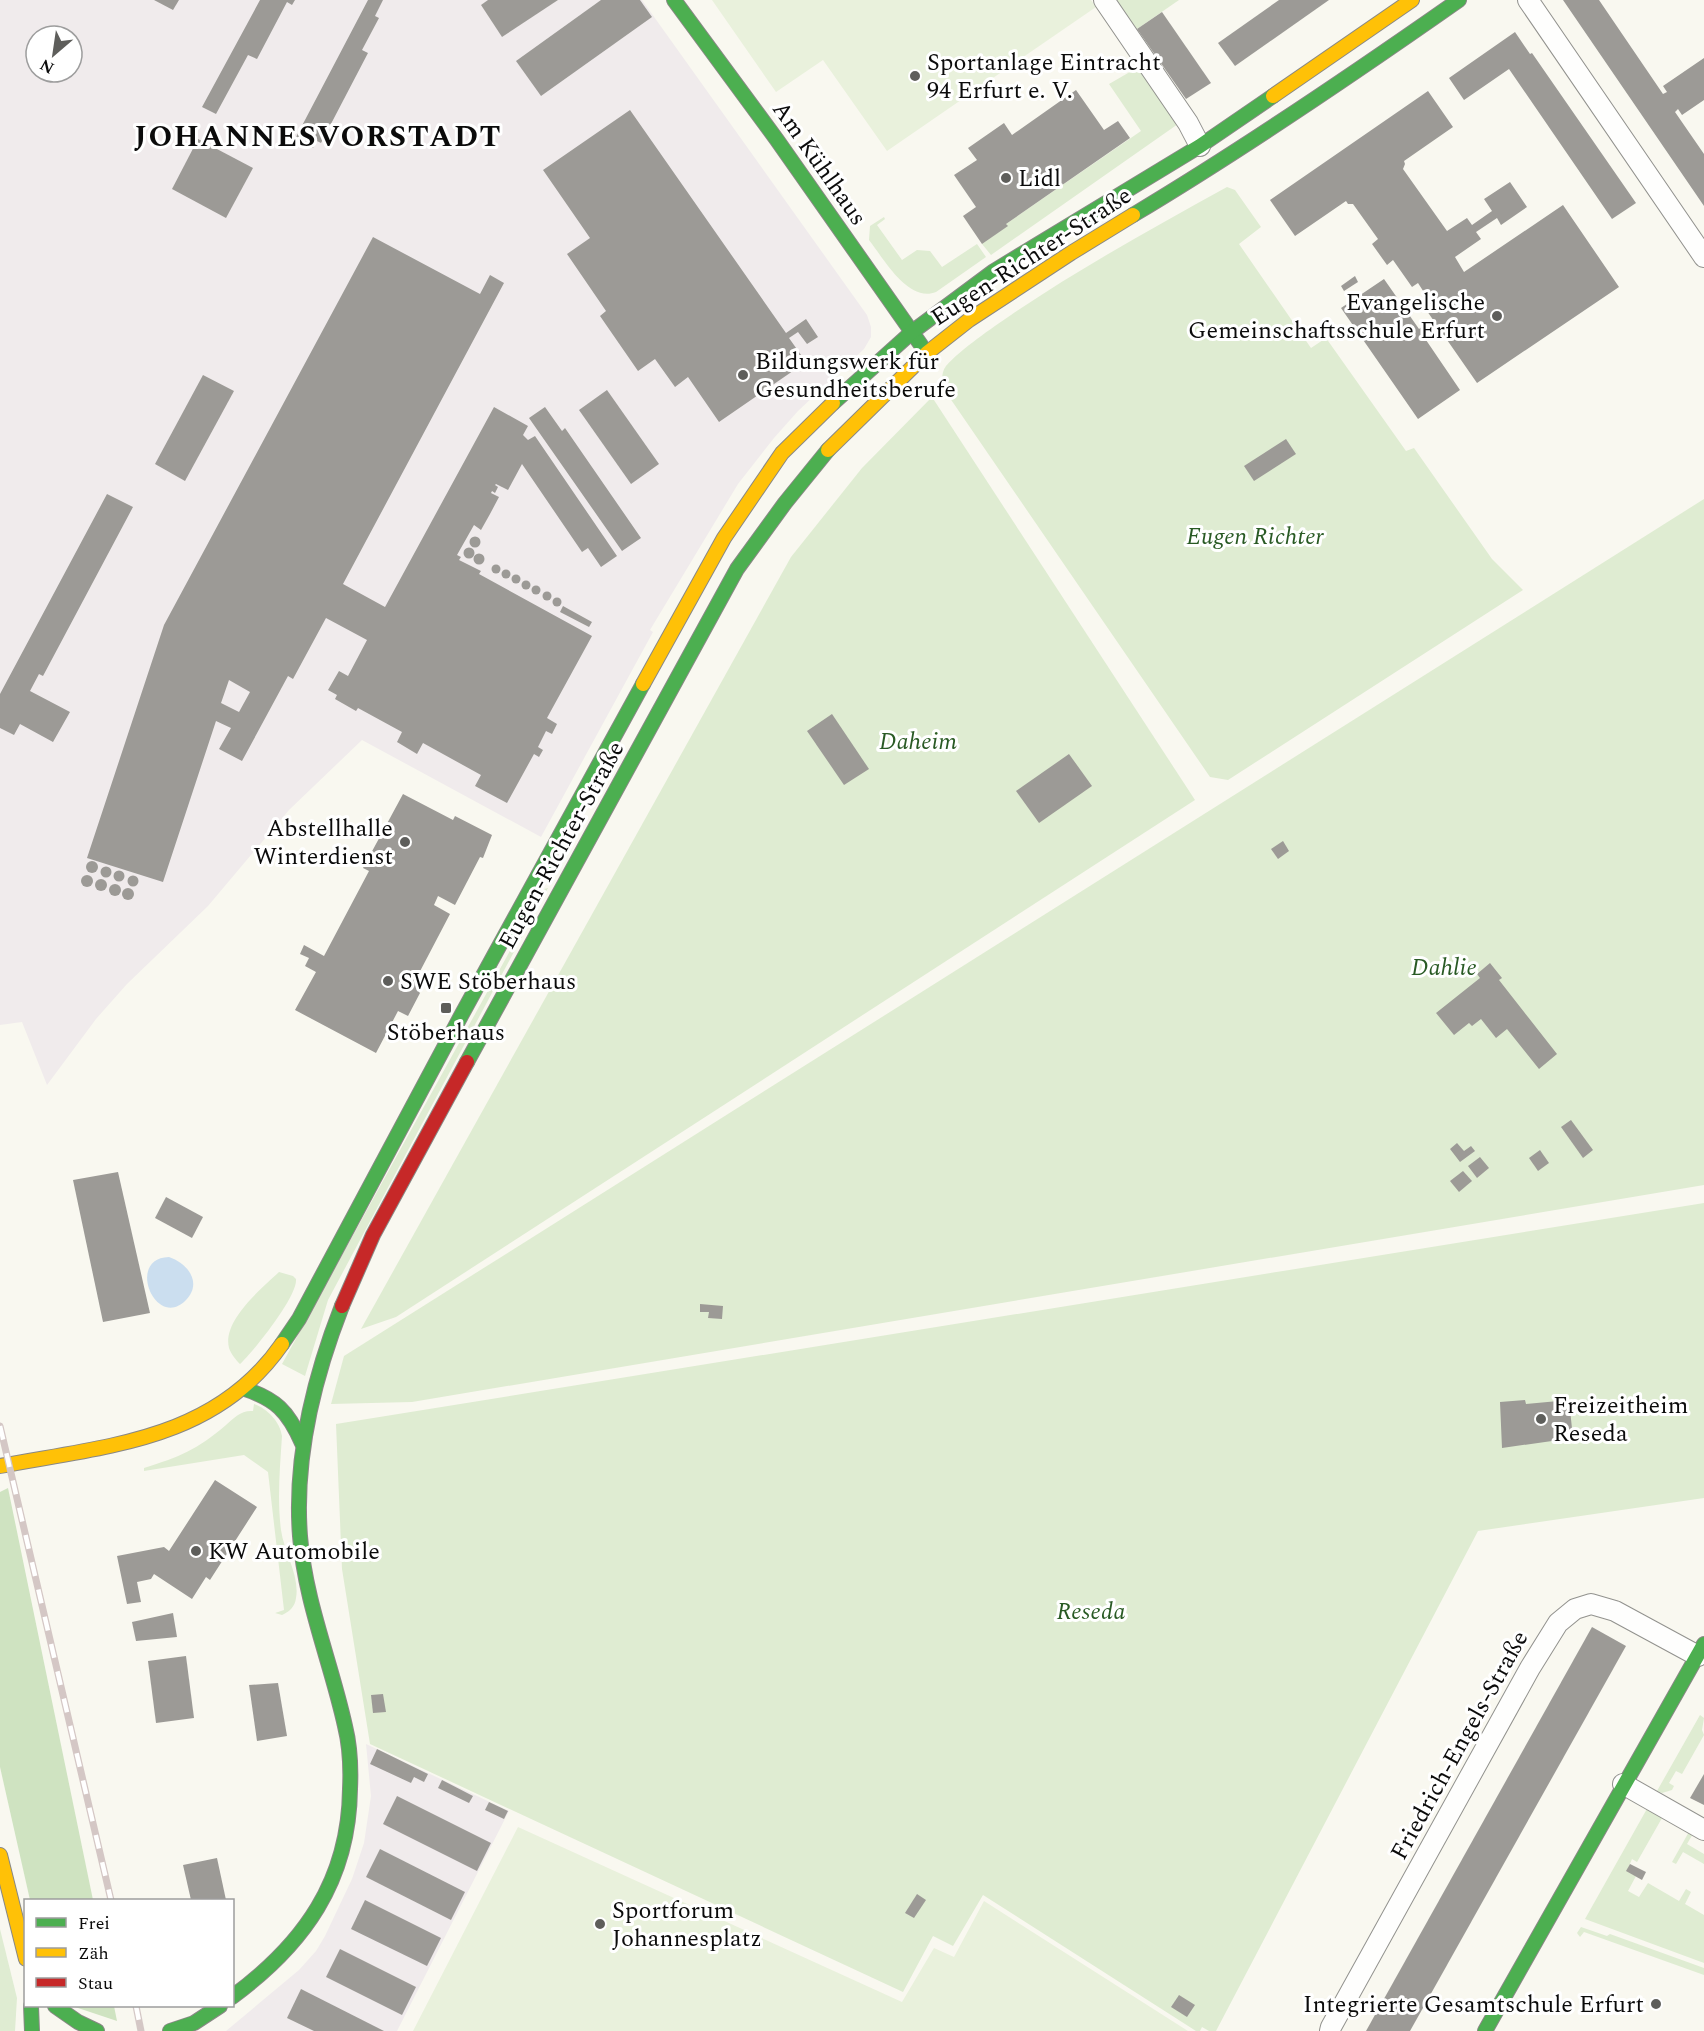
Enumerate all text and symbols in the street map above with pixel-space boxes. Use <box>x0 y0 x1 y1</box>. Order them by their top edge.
north arrow <box>24 24 84 84</box>
place label: Sportanlage Eintracht 94 Erfurt e. V. <box>927 45 1161 109</box>
text: N <box>36 53 59 80</box>
marker: Sportanlage Eintracht 94 Erfurt e. V. <box>908 69 922 83</box>
street label: Am Kühlhaus <box>763 94 876 233</box>
district label: JOHANNESVORSTADT <box>134 114 502 160</box>
place label: Lidl <box>1018 161 1061 197</box>
marker: Lidl <box>999 171 1013 185</box>
street label: Eugen-Richter-Straße <box>924 178 1139 335</box>
place label: Evangelische Gemeinschaftsschule Erfurt <box>1188 285 1485 349</box>
marker: Evangelische Gemeinschaftsschule Erfurt <box>1490 309 1504 323</box>
place label: Bildungswerk für Gesundheitsberufe <box>755 344 956 408</box>
marker: Bildungswerk für Gesundheitsberufe <box>736 368 750 382</box>
park label: Eugen Richter <box>1186 519 1325 555</box>
park label: Daheim <box>879 724 957 760</box>
street label: Eugen-Richter-Straße <box>490 735 634 956</box>
place label: Abstellhalle Winterdienst <box>253 811 393 875</box>
marker: Abstellhalle Winterdienst <box>398 835 412 849</box>
park label: Dahlie <box>1411 950 1477 986</box>
place label: SWE Stöberhaus <box>400 964 576 1000</box>
marker: SWE Stöberhaus <box>381 974 395 988</box>
marker: Stöberhaus <box>439 1001 453 1015</box>
place label: Stöberhaus <box>387 1015 505 1051</box>
place label: Freizeitheim Reseda <box>1553 1388 1688 1452</box>
marker: Freizeitheim Reseda <box>1534 1412 1548 1426</box>
place label: KW Automobile <box>208 1534 380 1570</box>
marker: KW Automobile <box>189 1544 203 1558</box>
park label: Reseda <box>1057 1594 1125 1630</box>
street label: Friedrich-Engels-Straße <box>1382 1624 1538 1867</box>
place label: Sportforum Johannesplatz <box>612 1893 762 1957</box>
legend <box>24 1899 234 2007</box>
text: Frei <box>78 1910 110 1937</box>
marker: Sportforum Johannesplatz <box>593 1917 607 1931</box>
text: Zäh <box>78 1940 109 1967</box>
text: Stau <box>78 1970 113 1997</box>
place label: Integrierte Gesamtschule Erfurt <box>1303 1987 1644 2023</box>
marker: Integrierte Gesamtschule Erfurt <box>1649 1997 1663 2011</box>

